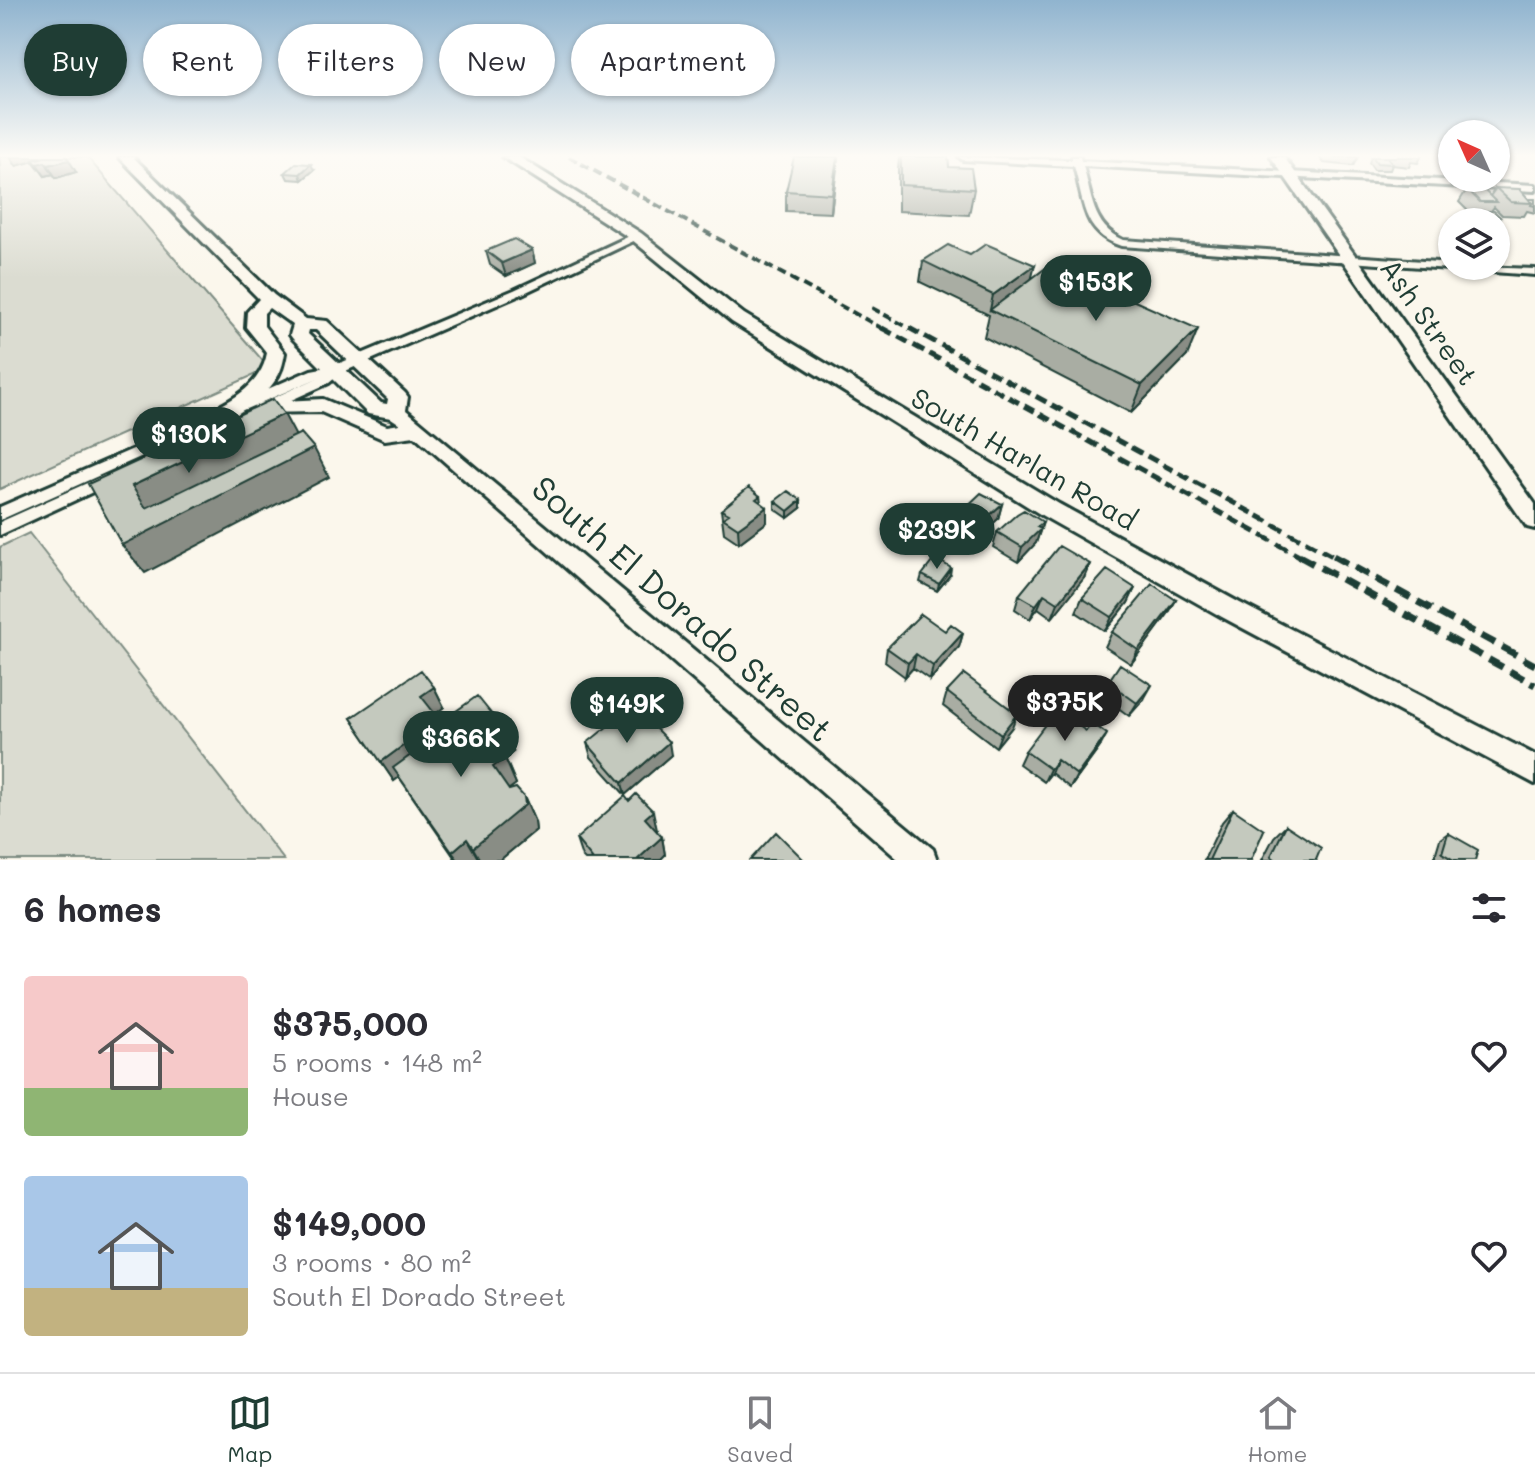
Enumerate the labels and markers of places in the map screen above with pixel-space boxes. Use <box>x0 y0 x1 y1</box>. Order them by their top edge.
pin: $153K <box>1040 255 1152 323</box>
pin: $130K <box>133 407 245 475</box>
pin: $239K <box>881 503 993 571</box>
pin: $375K <box>1009 675 1121 743</box>
pin: $149K <box>571 677 683 745</box>
pin: $366K <box>405 711 517 779</box>

